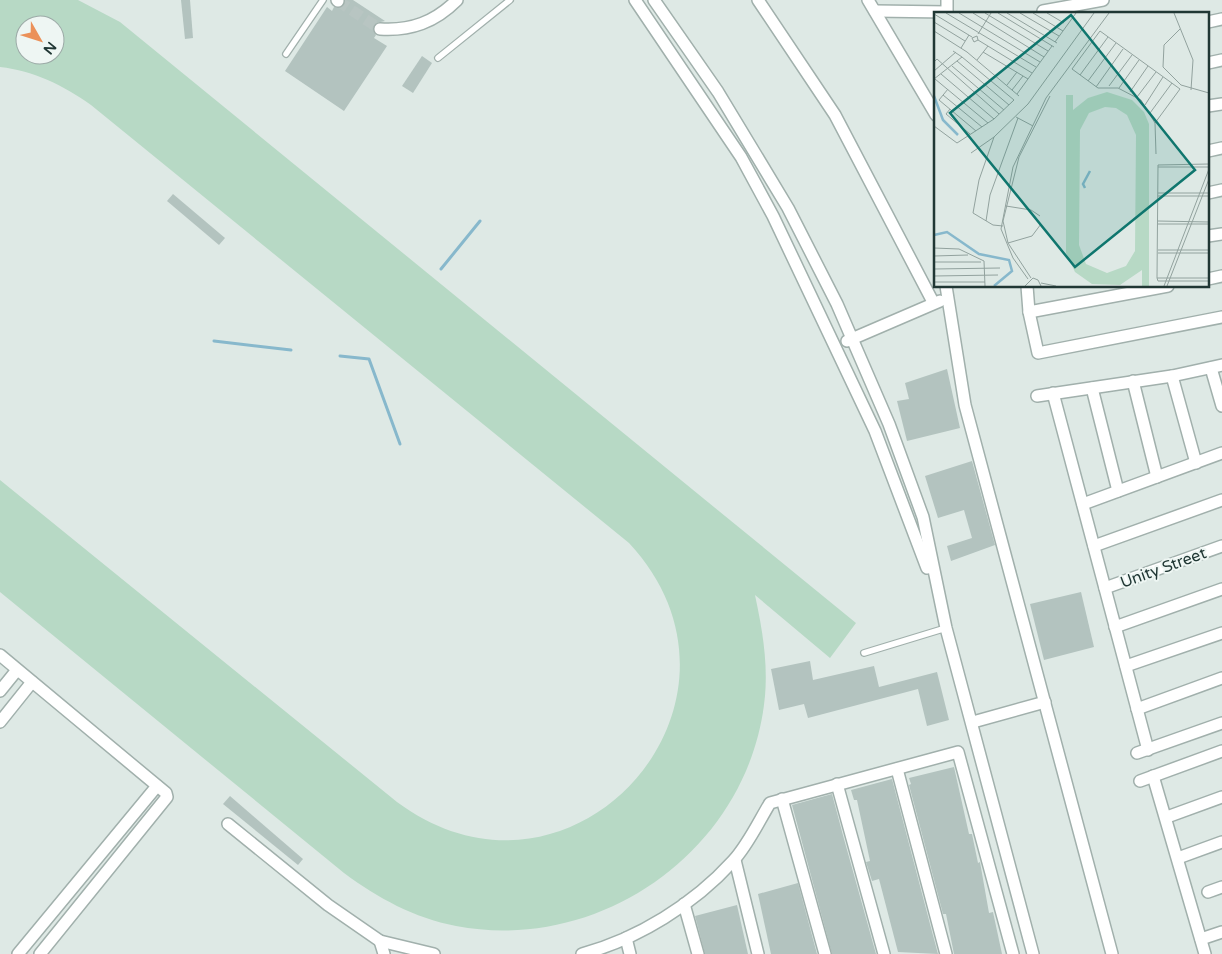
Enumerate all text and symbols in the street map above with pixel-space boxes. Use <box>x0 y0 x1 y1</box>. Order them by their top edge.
inset map <box>934 12 1210 288</box>
north arrow <box>15 15 65 65</box>
text: N <box>40 38 60 58</box>
street label: Unity Street <box>1118 543 1209 593</box>

